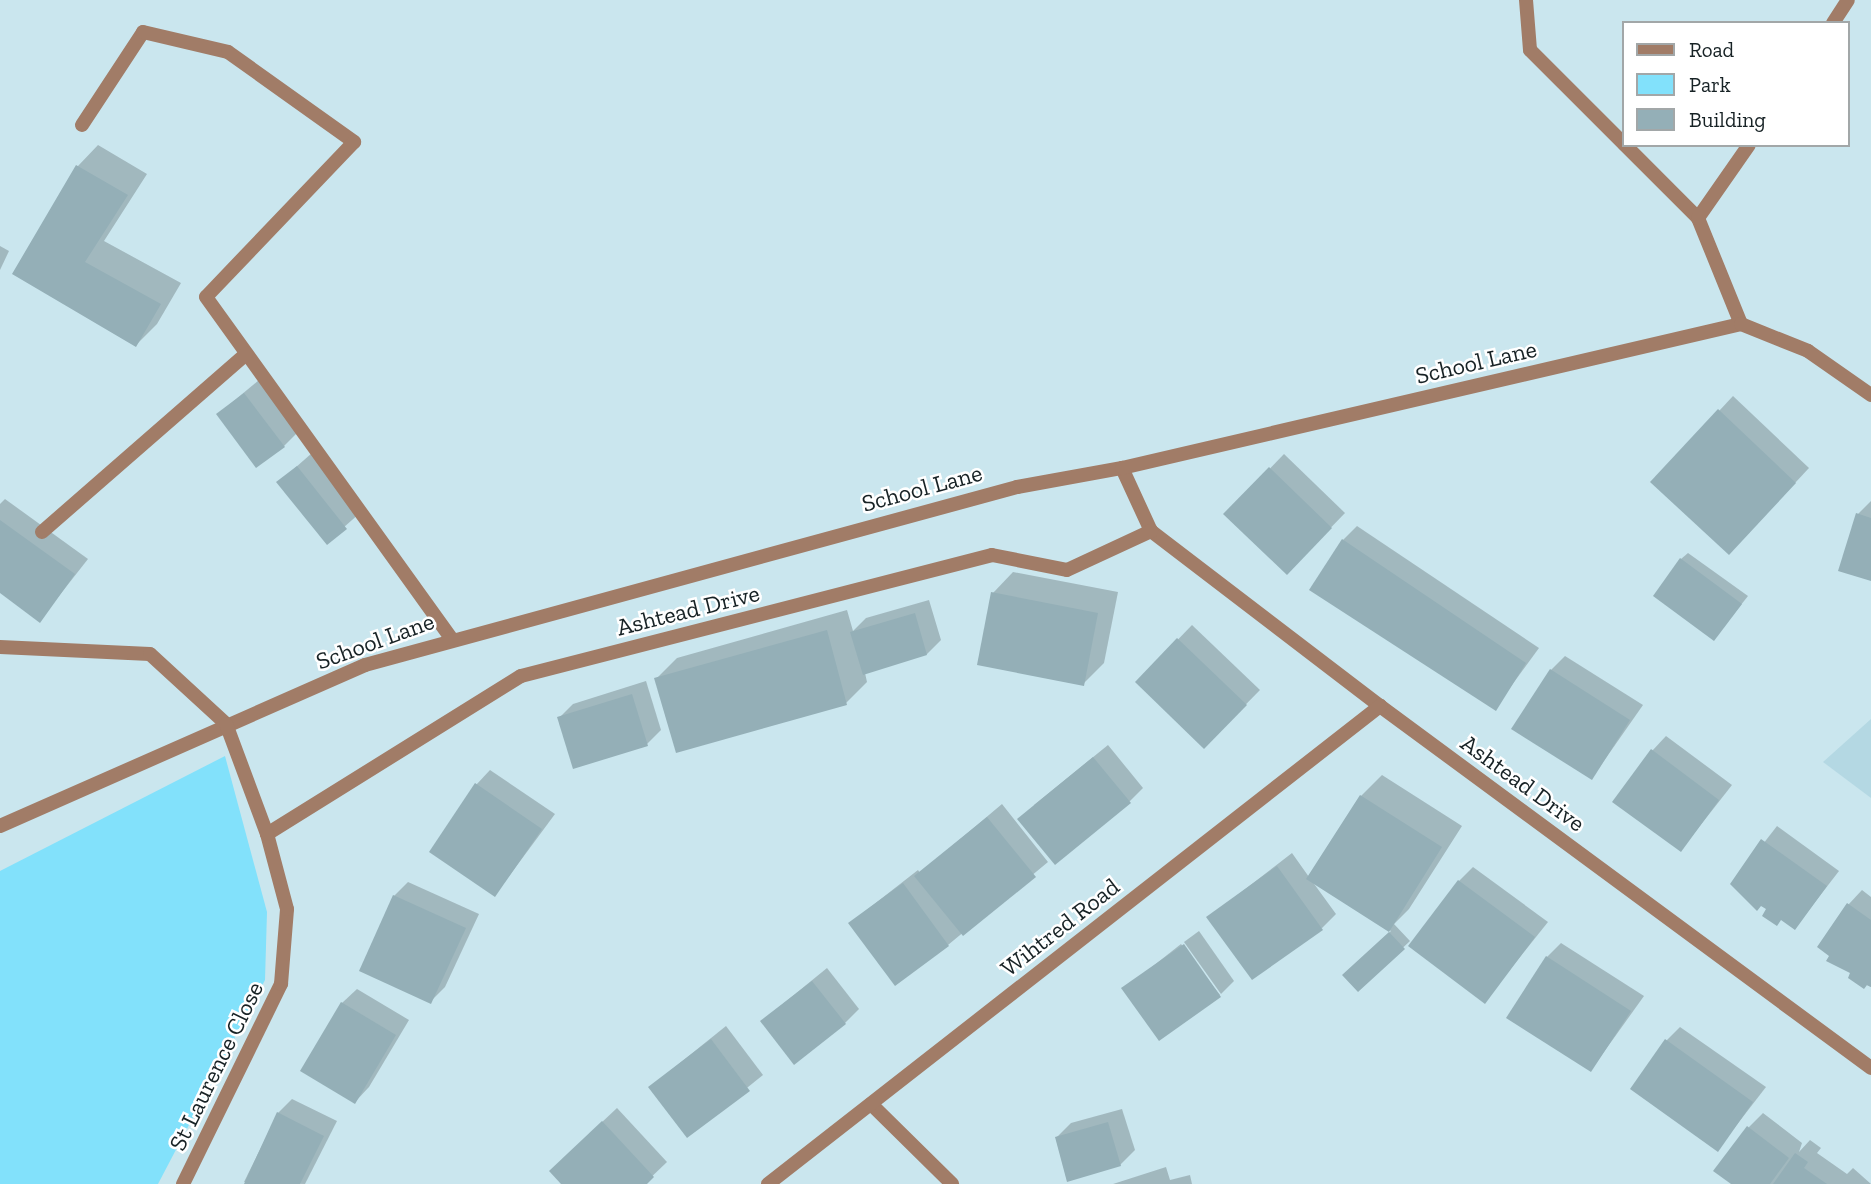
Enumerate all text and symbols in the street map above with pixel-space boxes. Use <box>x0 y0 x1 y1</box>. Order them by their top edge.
legend <box>1622 21 1850 147</box>
text: Road <box>1689 37 1734 62</box>
text: Park <box>1689 72 1731 97</box>
text: Building <box>1689 107 1766 132</box>
street label: School Lane <box>1413 334 1539 390</box>
street label: School Lane <box>859 458 985 518</box>
street label: Ashtead Drive <box>613 578 763 642</box>
street label: School Lane <box>312 606 438 676</box>
street label: Ashtead Drive <box>1455 728 1591 838</box>
street label: Wihtred Road <box>995 872 1125 982</box>
street label: St Laurence Close <box>163 977 269 1155</box>

